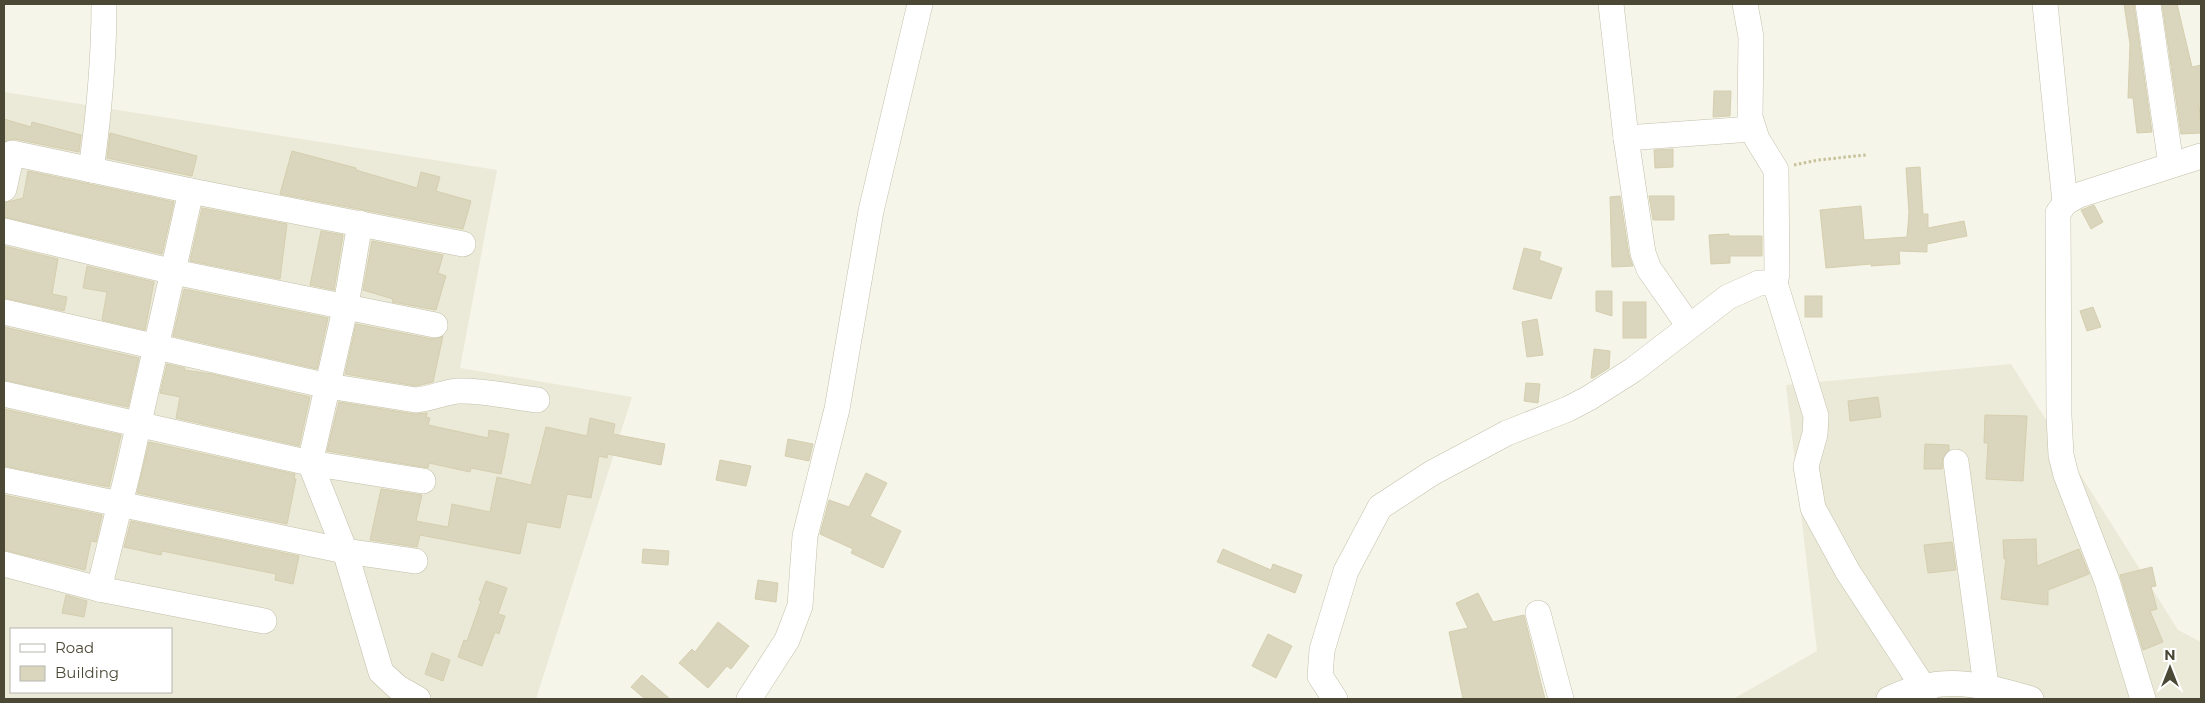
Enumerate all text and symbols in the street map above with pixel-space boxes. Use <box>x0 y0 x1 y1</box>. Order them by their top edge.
legend <box>10 628 172 693</box>
text: Road <box>55 638 94 657</box>
north arrow <box>2145 643 2195 693</box>
text: N <box>2164 646 2176 664</box>
text: Building <box>55 663 119 682</box>

